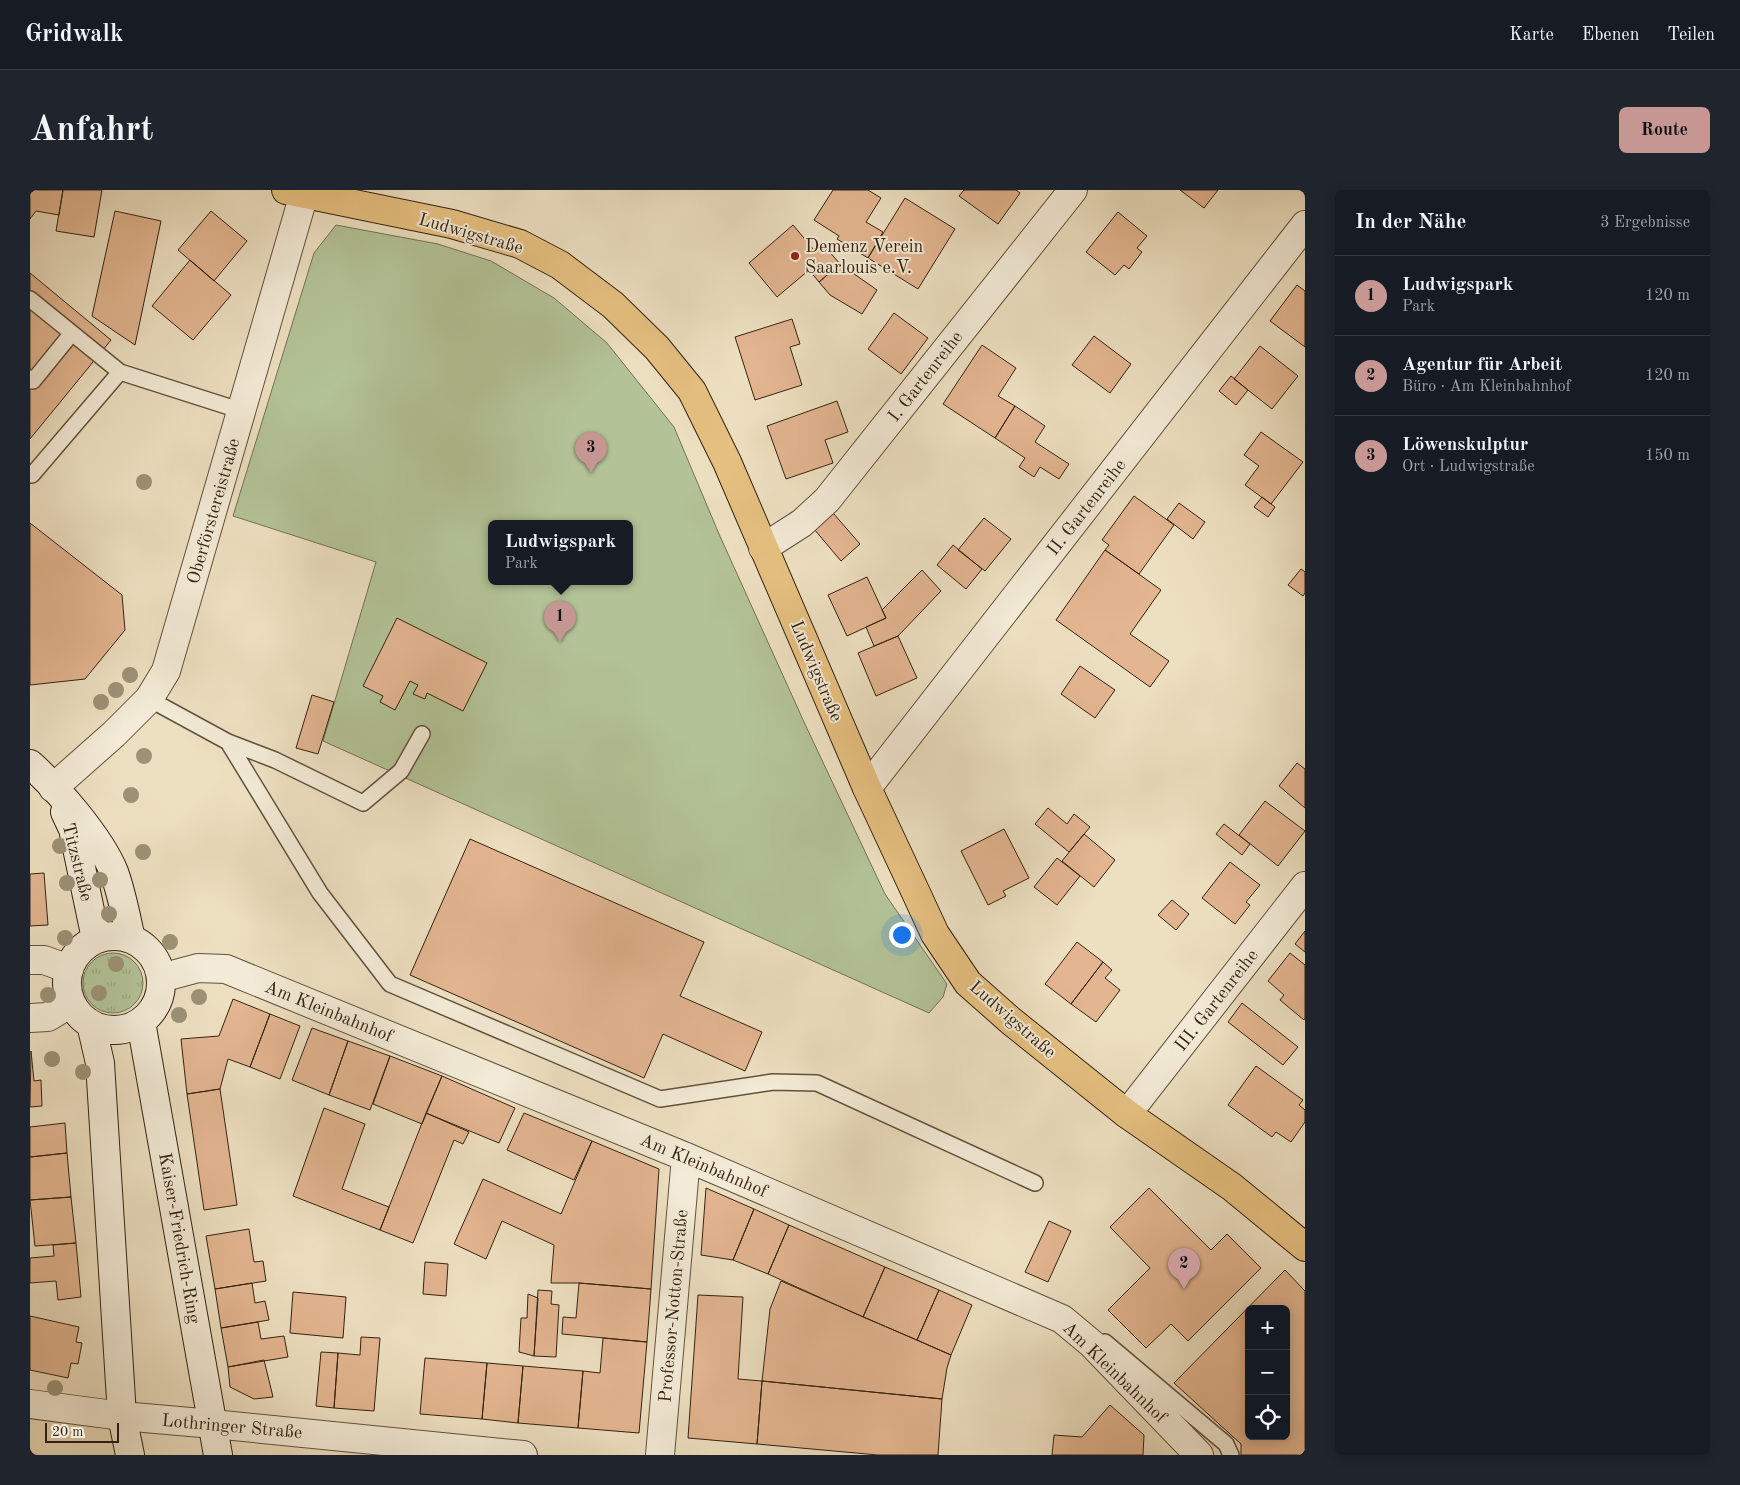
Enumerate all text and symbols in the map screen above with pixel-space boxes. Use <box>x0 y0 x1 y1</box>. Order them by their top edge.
text: Gridwalk <box>25 23 123 47</box>
text: Karte <box>1509 26 1554 44</box>
text: Ebenen <box>1582 26 1639 44</box>
text: Teilen <box>1667 26 1715 44</box>
button: Route <box>1619 107 1710 153</box>
text: Anfahrt <box>30 113 153 148</box>
street label: Ludwigstraße <box>416 210 525 257</box>
text: In der Nähe <box>1355 212 1466 233</box>
text: 3 Ergebnisse <box>1600 215 1690 231</box>
place label: Demenz Verein Saarlouis e.V. <box>805 238 924 277</box>
marker: Demenz Verein Saarlouis e.V. <box>789 250 801 262</box>
text: Ludwigspark <box>1402 276 1513 295</box>
text: 1 <box>1366 288 1376 304</box>
text: 120 m <box>1645 288 1690 304</box>
text: Park <box>1402 299 1435 315</box>
street label: I. Gartenreihe <box>885 328 967 425</box>
text: Agentur für Arbeit <box>1402 356 1562 375</box>
text: 2 <box>1366 368 1376 384</box>
text: 120 m <box>1645 368 1690 384</box>
text: Büro · Am Kleinbahnhof <box>1402 379 1571 395</box>
pin: 3 <box>575 432 607 473</box>
street label: Oberförstereistraße <box>185 436 243 586</box>
text: Löwenskulptur <box>1402 436 1528 455</box>
text: 3 <box>1366 448 1376 464</box>
text: 150 m <box>1645 448 1690 464</box>
street label: II. Gartenreihe <box>1044 456 1130 559</box>
text: Ort · Ludwigstraße <box>1402 459 1535 475</box>
popup <box>488 520 633 585</box>
text: Ludwigspark <box>505 533 616 552</box>
text: Park <box>505 556 538 572</box>
pin: 1 <box>544 601 576 642</box>
street label: Ludwigstraße <box>787 618 845 724</box>
street label: Titzstraße <box>59 821 95 903</box>
your location <box>889 922 915 948</box>
street label: III. Gartenreihe <box>1172 946 1262 1055</box>
street label: Am Kleinbahnhof <box>262 978 396 1046</box>
street label: Ludwigstraße <box>966 978 1059 1062</box>
street label: Am Kleinbahnhof <box>637 1131 771 1201</box>
street label: Kaiser-Friedrich-Ring <box>155 1151 203 1325</box>
street label: Professor-Notton-Straße <box>657 1209 691 1403</box>
pin: 2 <box>1168 1248 1200 1289</box>
map controls <box>1245 1305 1290 1440</box>
button: + <box>1245 1305 1290 1350</box>
street label: Am Kleinbahnhof <box>1059 1319 1170 1427</box>
button: − <box>1245 1350 1290 1395</box>
button: locate <box>1245 1395 1290 1440</box>
street label: Lothringer Straße <box>161 1412 303 1442</box>
scale bar <box>45 1420 119 1443</box>
text: 20 m <box>52 1425 83 1439</box>

